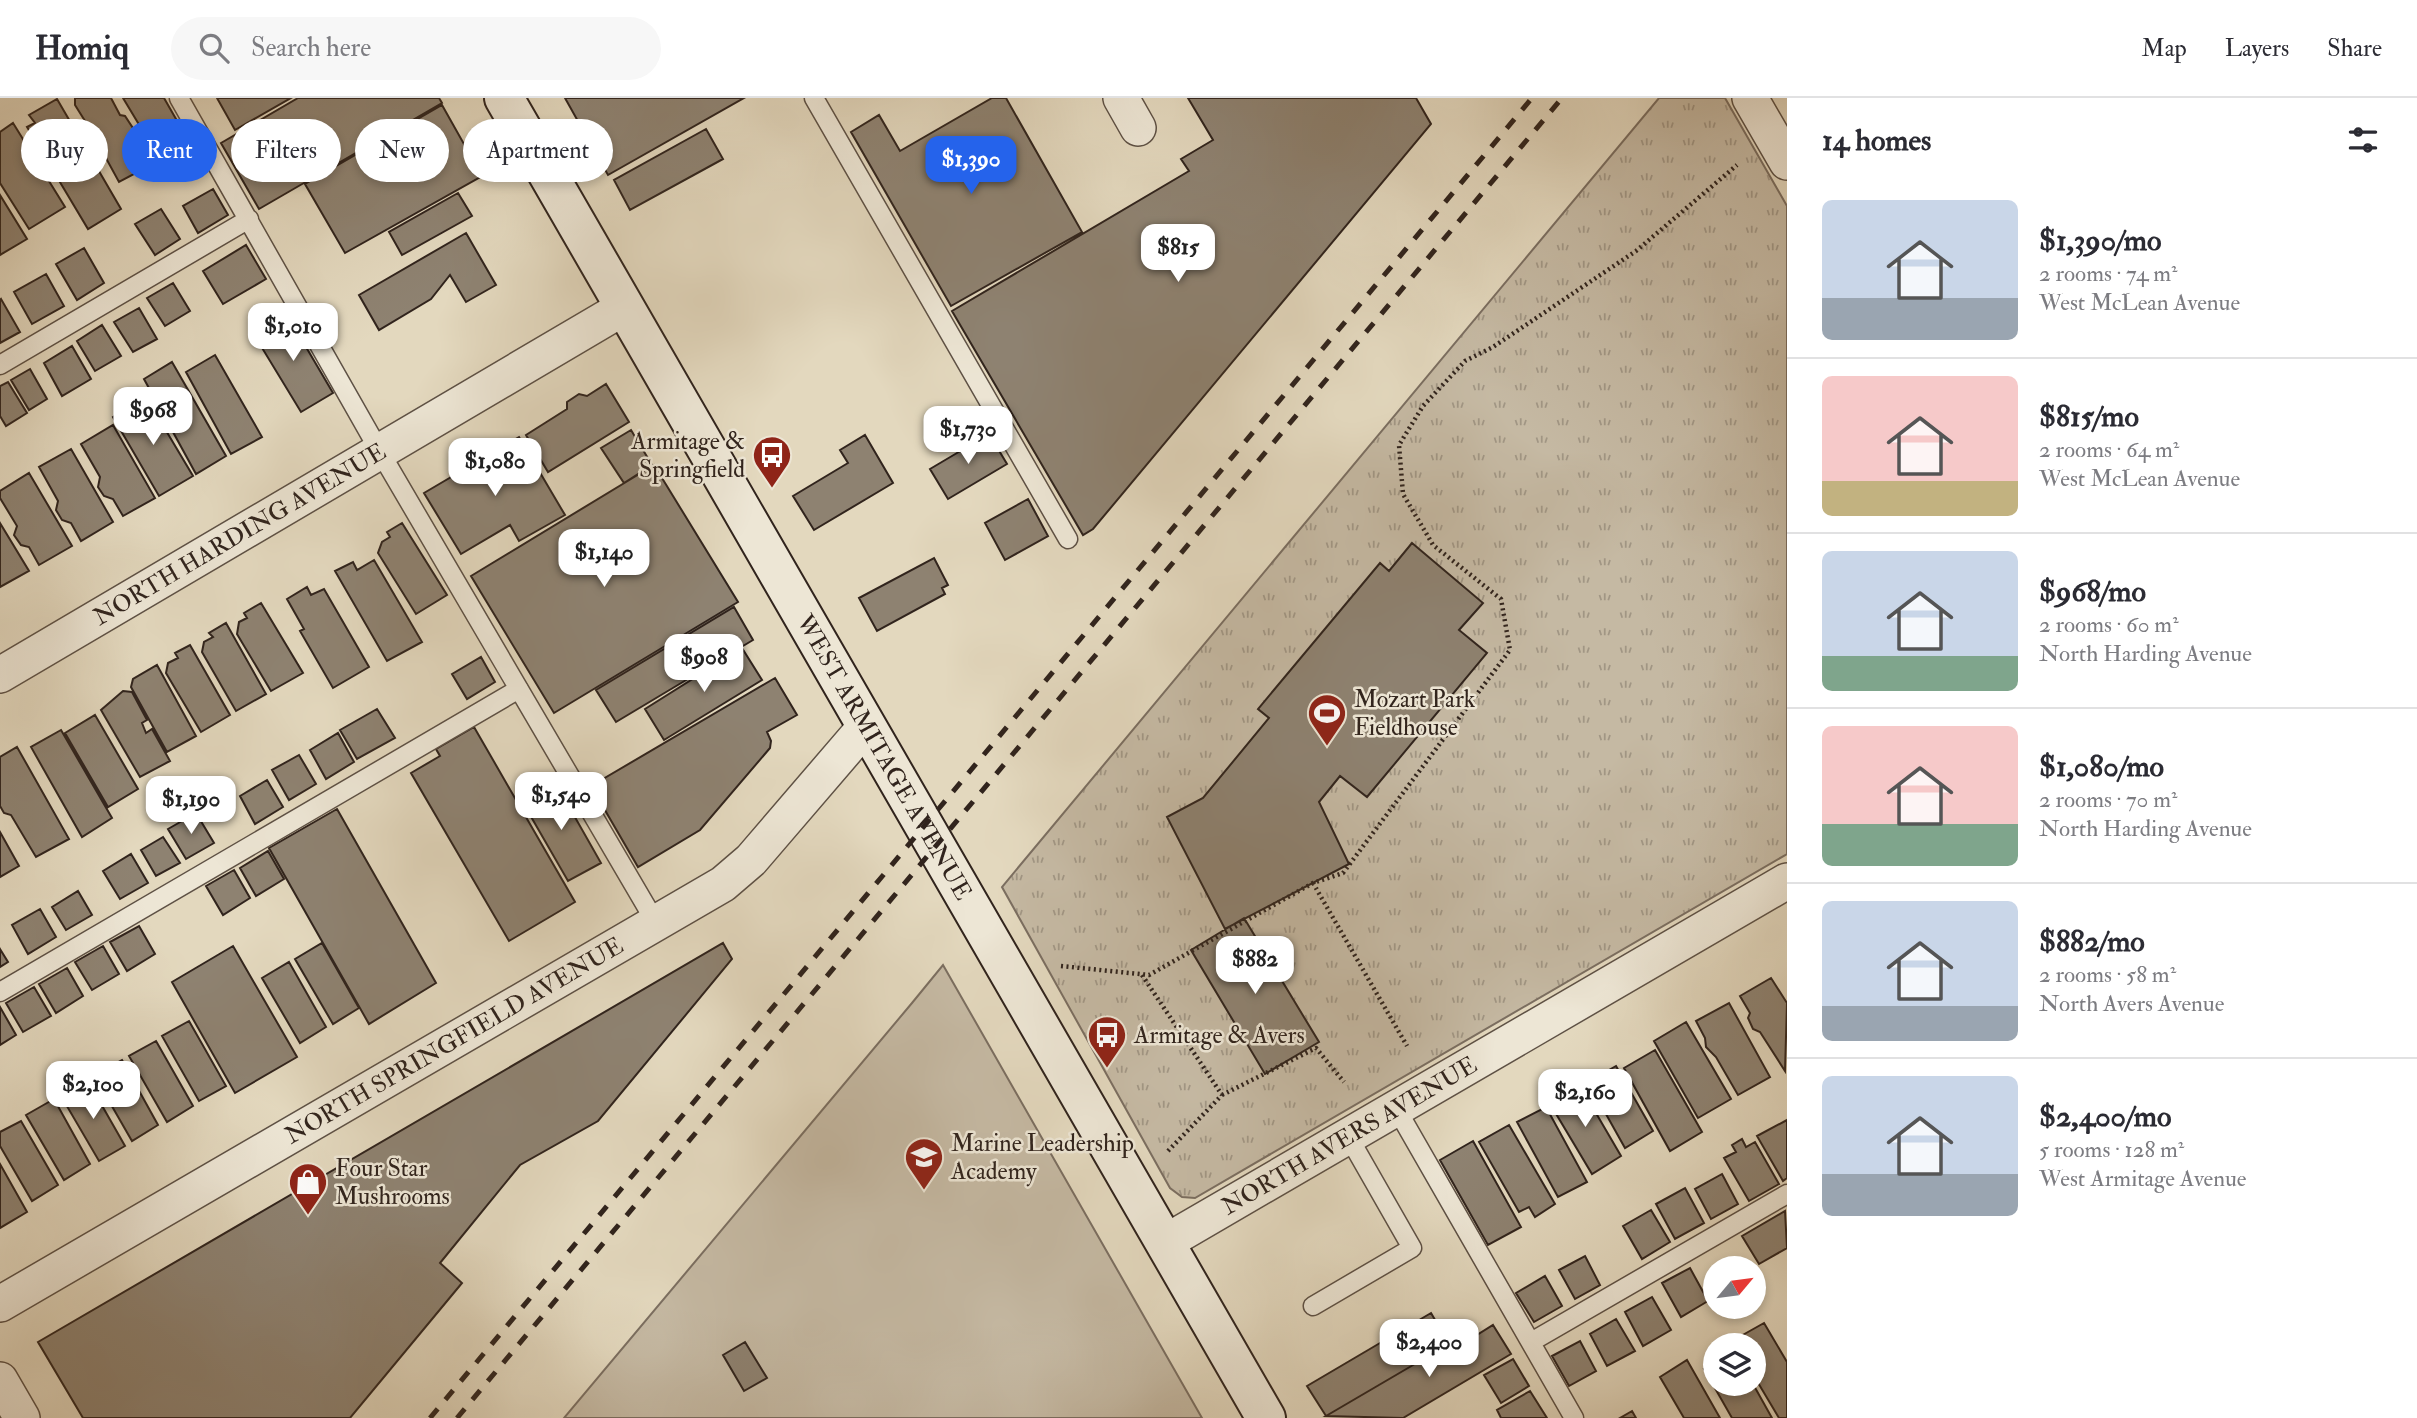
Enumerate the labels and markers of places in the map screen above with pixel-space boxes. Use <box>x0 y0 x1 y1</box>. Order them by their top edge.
pin: $1,390 <box>914 136 1028 196</box>
pin: $815 <box>1137 225 1219 284</box>
pin: $1,010 <box>236 303 350 363</box>
pin: $968 <box>112 388 194 447</box>
pin: $1,730 <box>911 406 1025 466</box>
place label: Armitage & Springfield <box>630 426 745 485</box>
bus stop icon: Armitage & Springfield <box>751 434 793 489</box>
pin: $1,080 <box>438 438 552 498</box>
pin: $1,140 <box>547 530 661 589</box>
pin: $908 <box>663 634 745 694</box>
place label: Mozart Park Fieldhouse <box>1354 684 1476 743</box>
sports icon: Mozart Park Fieldhouse <box>1306 692 1348 747</box>
pin: $1,540 <box>504 772 618 832</box>
pin: $1,190 <box>134 776 248 836</box>
pin: $882 <box>1214 936 1296 996</box>
bus stop icon: Armitage & Avers <box>1086 1014 1128 1069</box>
place label: Armitage & Avers <box>1133 1020 1305 1051</box>
pin: $2,100 <box>36 1062 150 1121</box>
pin: $2,160 <box>1528 1070 1642 1129</box>
place label: Marine Leadership Academy <box>950 1128 1134 1187</box>
school or university icon: Marine Leadership Academy <box>903 1136 945 1191</box>
place label: Four Star Mushrooms <box>335 1153 450 1212</box>
shop icon: Four Star Mushrooms <box>287 1161 329 1216</box>
pin: $2,400 <box>1372 1320 1486 1379</box>

